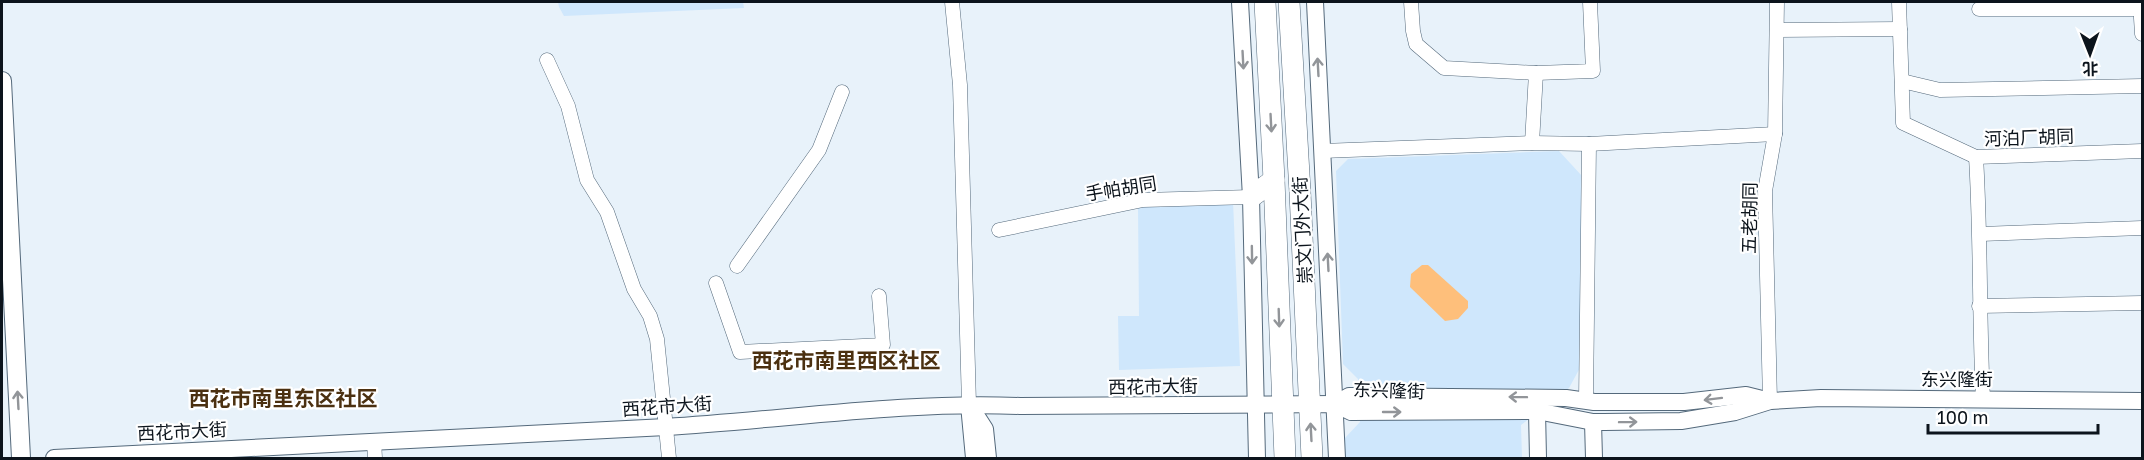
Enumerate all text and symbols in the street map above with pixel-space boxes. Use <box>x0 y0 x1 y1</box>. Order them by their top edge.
north arrow <box>2060 24 2120 84</box>
one-way arrow <box>1238 49 1249 69</box>
one-way arrow <box>1313 58 1324 78</box>
text: 北 <box>2082 59 2098 79</box>
one-way arrow <box>1266 112 1277 132</box>
street label: 河泊厂胡同 <box>1984 124 2074 150</box>
street label: 手帕胡同 <box>1084 172 1158 204</box>
street label: 崇文门外大街 <box>1288 175 1316 285</box>
street label: 五老胡同 <box>1737 182 1761 254</box>
one-way arrow <box>1246 244 1258 264</box>
one-way arrow <box>1322 253 1333 273</box>
one-way arrow <box>1274 307 1285 327</box>
district label: 西花市南里西区社区 <box>752 347 941 373</box>
street label: 东兴隆街 <box>1921 368 1993 390</box>
street label: 西花市大街 <box>1108 374 1198 398</box>
street label: 东兴隆街 <box>1353 378 1425 402</box>
district label: 西花市南里东区社区 <box>189 385 378 411</box>
one-way arrow <box>12 391 23 411</box>
street label: 西花市大街 <box>621 392 713 420</box>
one-way arrow <box>1509 392 1529 403</box>
one-way arrow <box>1704 394 1723 405</box>
scale bar <box>1928 397 2098 435</box>
one-way arrow <box>1381 406 1401 418</box>
text: 100 m <box>1937 406 1988 428</box>
one-way arrow <box>1617 416 1637 428</box>
street label: 西花市大街 <box>136 418 228 444</box>
one-way arrow <box>1305 422 1316 442</box>

